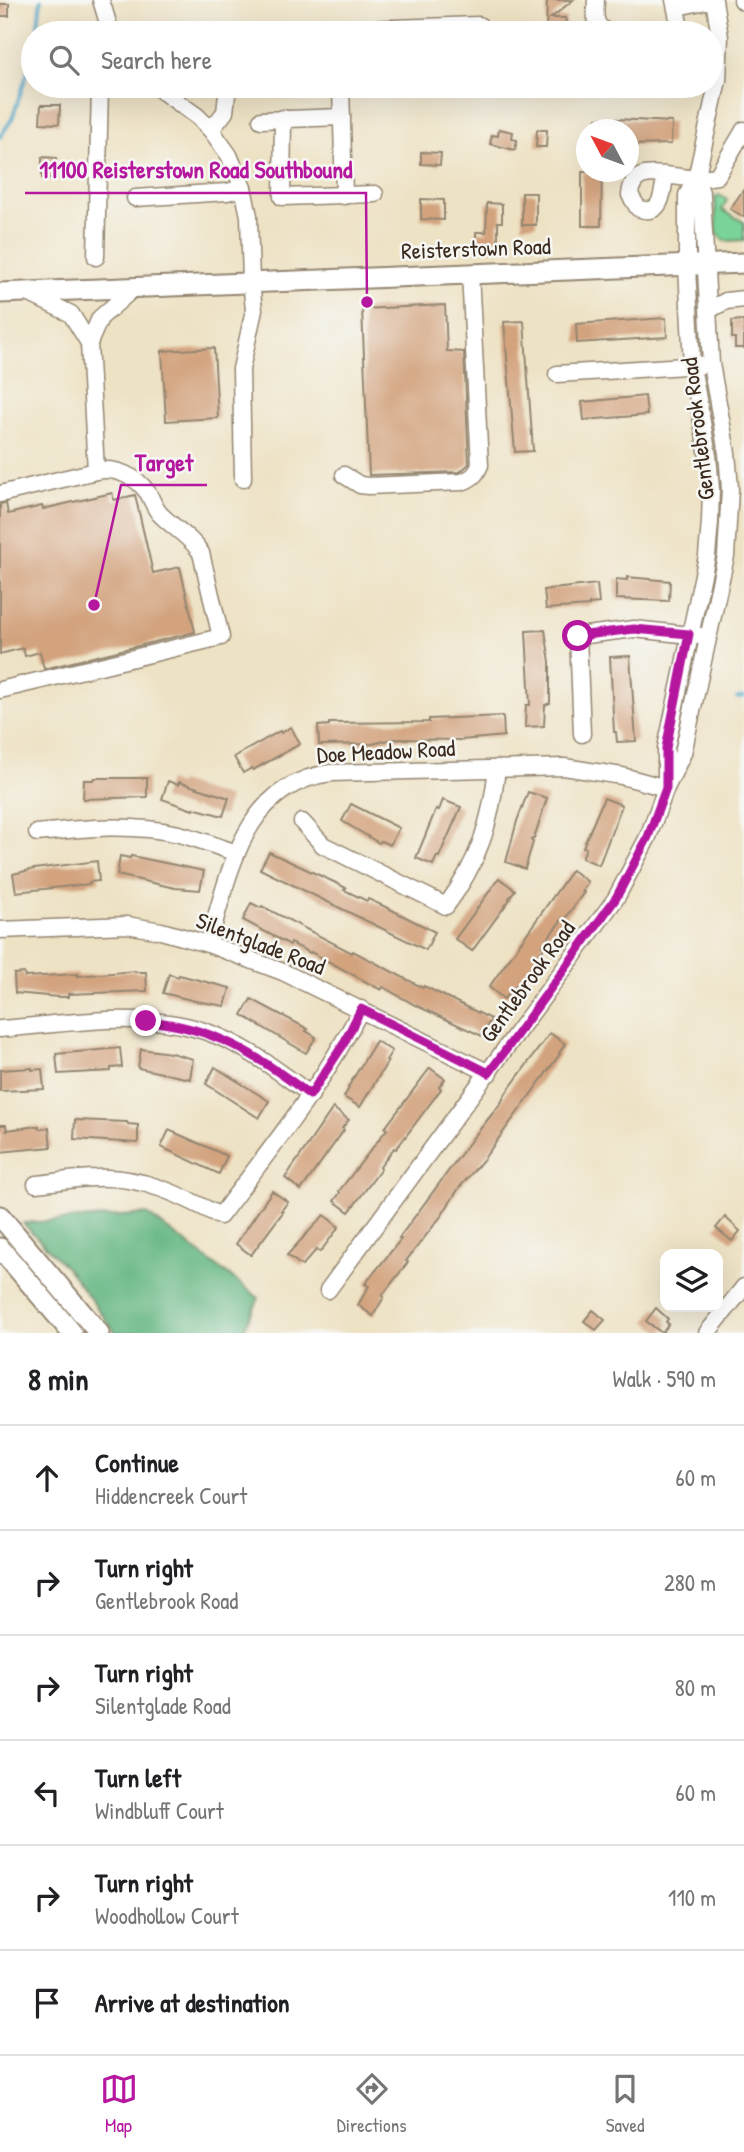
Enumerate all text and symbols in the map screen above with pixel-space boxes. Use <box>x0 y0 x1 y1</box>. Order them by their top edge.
search box <box>21 21 723 98</box>
icon: search <box>45 41 83 79</box>
text: Search here <box>101 42 212 77</box>
north arrow <box>576 119 639 182</box>
callout: 11100 Reisterstown Road Southbound <box>25 148 366 193</box>
text: 11100 Reisterstown Road Southbound <box>40 153 353 185</box>
street label: Reisterstown Road <box>401 230 551 266</box>
street label: Gentlebrook Road <box>673 356 721 502</box>
callout: Target <box>121 440 207 485</box>
text: Target <box>134 446 194 479</box>
route start <box>562 620 593 651</box>
street label: Doe Meadow Road <box>316 732 456 770</box>
street label: Silentglade Road <box>192 904 330 982</box>
street label: Gentlebrook Road <box>472 914 582 1048</box>
route end <box>130 1005 161 1036</box>
map controls <box>660 1249 723 1312</box>
button: layers <box>660 1249 723 1312</box>
text: 8 min <box>28 1359 89 1399</box>
text: Walk · 590 m <box>613 1363 716 1394</box>
text: Continue <box>95 1445 179 1480</box>
icon: ahead <box>28 1459 66 1497</box>
text: 60 m <box>676 1462 716 1493</box>
text: Hiddencreek Court <box>95 1480 247 1511</box>
text: Turn right <box>95 1550 193 1585</box>
icon: right <box>28 1564 66 1602</box>
text: 280 m <box>664 1567 716 1598</box>
text: Gentlebrook Road <box>95 1585 238 1616</box>
text: Turn right <box>95 1655 193 1690</box>
icon: right <box>28 1669 66 1707</box>
text: 80 m <box>675 1672 716 1703</box>
text: Silentglade Road <box>95 1690 231 1721</box>
text: Turn left <box>95 1760 181 1795</box>
icon: left <box>28 1774 66 1812</box>
text: 60 m <box>676 1777 716 1808</box>
text: Windbluff Court <box>95 1795 224 1826</box>
text: Turn right <box>95 1865 193 1900</box>
icon: right <box>28 1879 66 1917</box>
text: 110 m <box>668 1882 716 1913</box>
text: Woodhollow Court <box>95 1900 239 1931</box>
icon: arrive <box>28 1984 66 2022</box>
text: Arrive at destination <box>95 1985 290 2020</box>
tab: Map <box>100 2070 138 2138</box>
tab: Directions <box>337 2070 407 2138</box>
tab: Saved <box>606 2070 644 2138</box>

